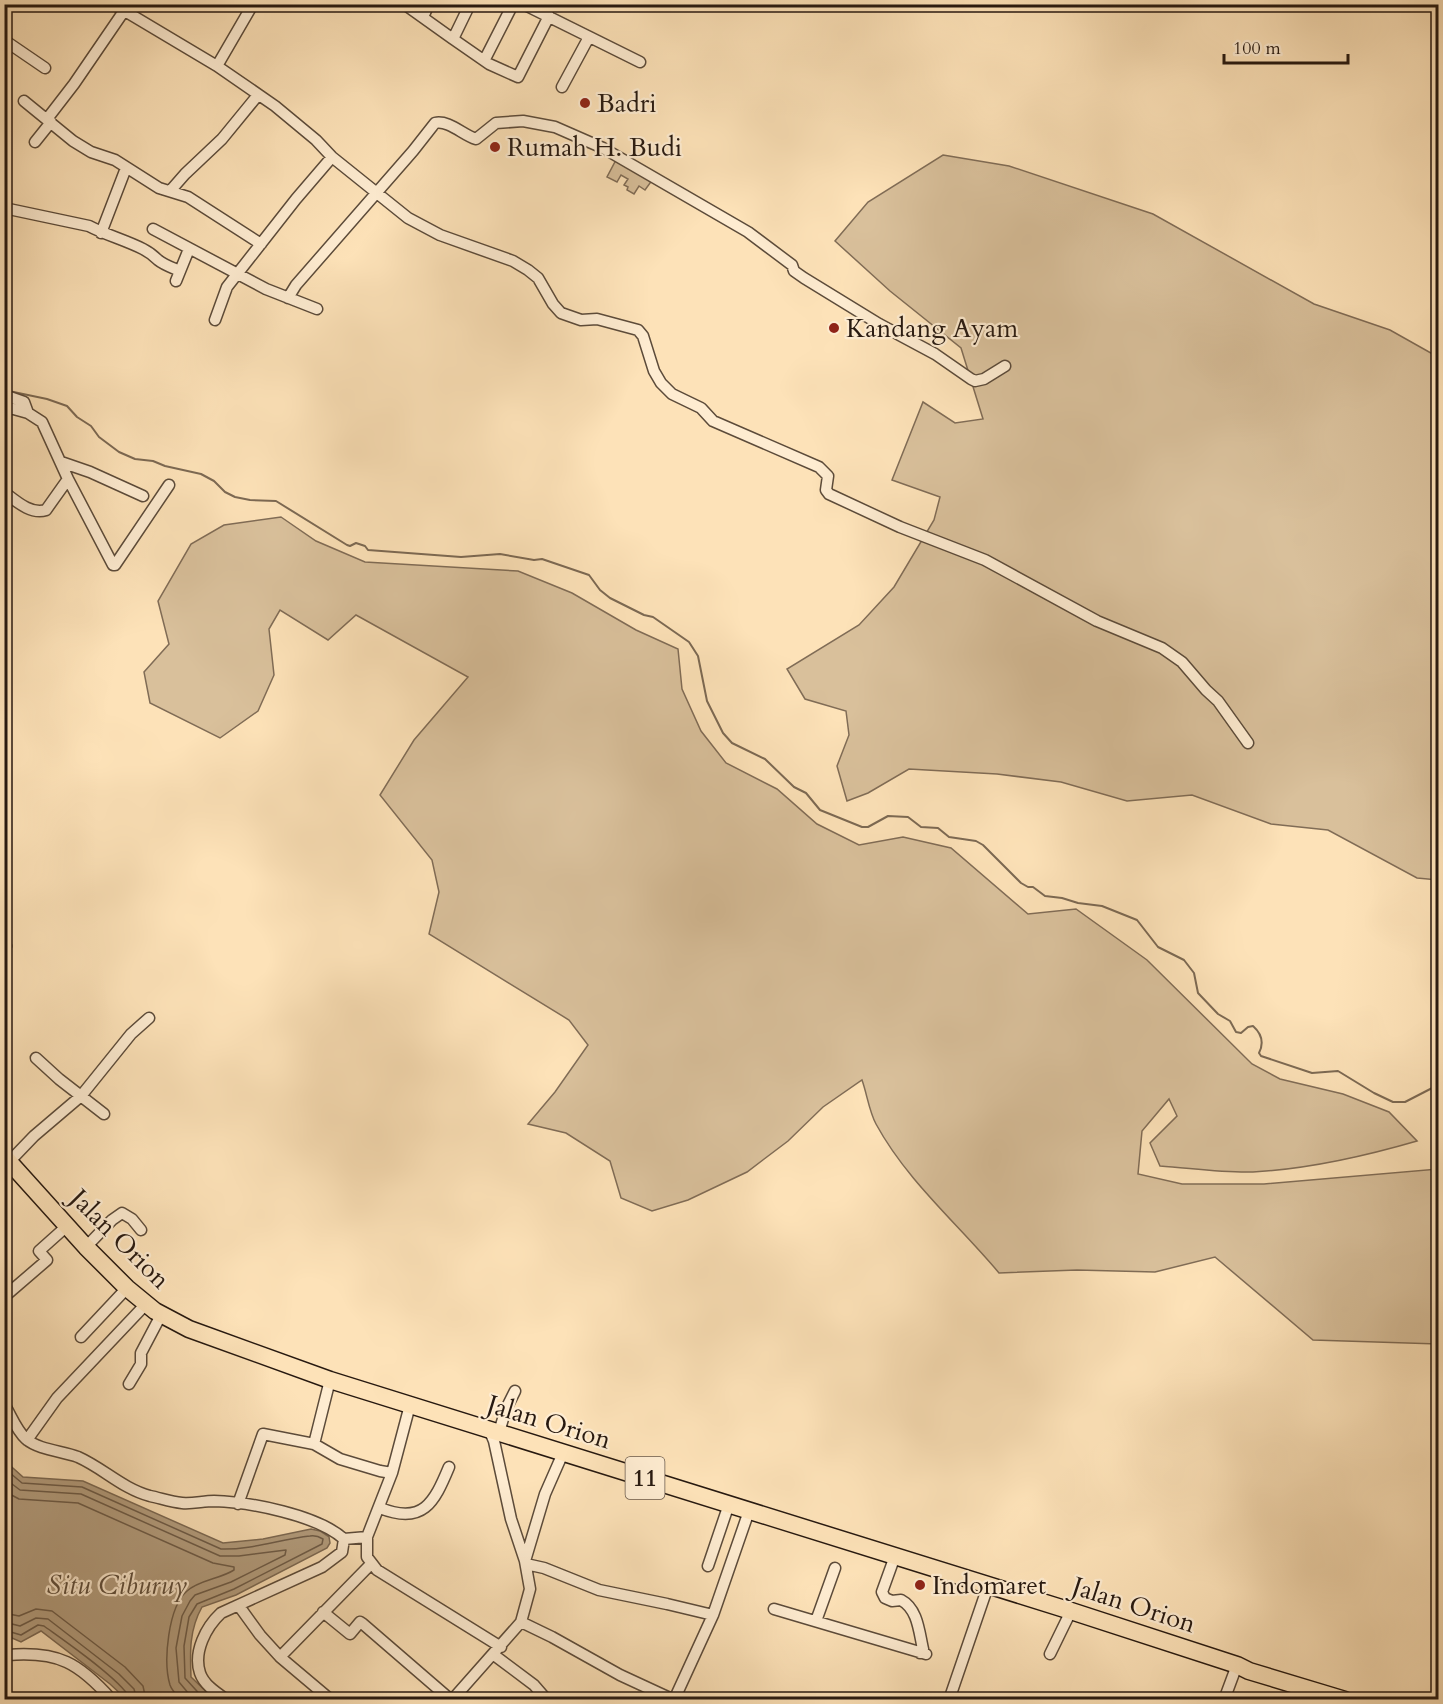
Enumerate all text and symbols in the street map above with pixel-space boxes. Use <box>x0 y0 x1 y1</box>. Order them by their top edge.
scale bar <box>1224 27 1348 65</box>
text: 100 m <box>1233 36 1281 61</box>
place label: Badri <box>597 86 657 121</box>
marker: Badri <box>578 96 592 110</box>
place label: Rumah H. Budi <box>507 130 682 165</box>
marker: Rumah H. Budi <box>488 140 502 154</box>
place label: Kandang Ayam <box>846 311 1018 346</box>
marker: Kandang Ayam <box>827 321 841 335</box>
street label: Jalan Orion <box>60 1179 178 1297</box>
street label: Jalan Orion <box>479 1385 615 1457</box>
road number: 11 <box>626 1457 664 1499</box>
water label: Situ Ciburuy <box>47 1567 187 1604</box>
street label: Jalan Orion <box>1064 1567 1200 1641</box>
place label: Indomaret <box>932 1568 1046 1603</box>
marker: Indomaret <box>913 1578 927 1592</box>

